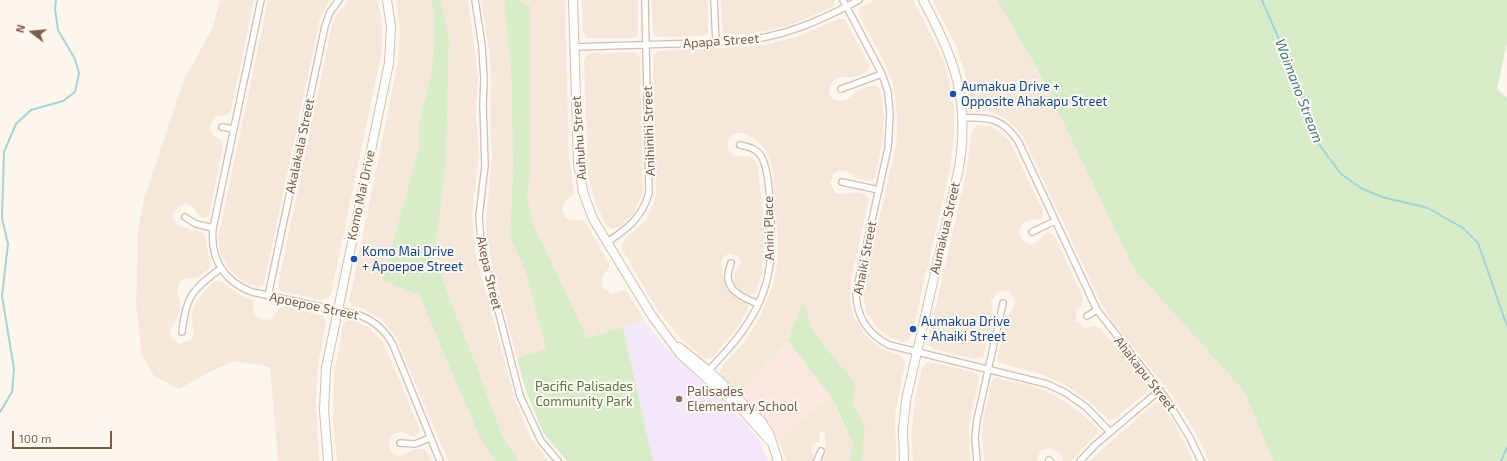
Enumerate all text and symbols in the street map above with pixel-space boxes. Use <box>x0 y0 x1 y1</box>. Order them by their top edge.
north arrow <box>12 12 52 52</box>
text: N <box>13 23 27 34</box>
street label: Apapa Street <box>682 31 760 51</box>
water label: Waimano Stream <box>1271 37 1327 145</box>
place label: Aumakua Drive + Opposite Ahakapu Street <box>961 79 1107 110</box>
street label: Anihinihi Street <box>640 86 658 176</box>
marker: Aumakua Drive + Opposite Ahakapu Street <box>948 89 958 99</box>
street label: Auhuhu Street <box>568 95 590 181</box>
street label: Akalakala Street <box>282 97 318 195</box>
street label: Komo Mai Drive <box>344 148 378 242</box>
street label: Aumakua Street <box>927 180 963 276</box>
street label: Anini Place <box>761 196 777 260</box>
street label: Ahaiki Street <box>850 220 880 296</box>
street label: Akepa Street <box>473 235 505 311</box>
place label: Komo Mai Drive + Apoepoe Street <box>362 244 463 275</box>
marker: Komo Mai Drive + Apoepoe Street <box>349 254 359 264</box>
street label: Apoepoe Street <box>268 289 360 323</box>
place label: Aumakua Drive + Ahaiki Street <box>921 314 1010 345</box>
marker: Aumakua Drive + Ahaiki Street <box>908 324 918 334</box>
street label: Ahakapu Street <box>1111 334 1179 414</box>
park label: Pacific Palisades Community Park <box>535 379 633 410</box>
place label: Palisades Elementary School <box>687 384 798 415</box>
marker: Palisades Elementary School <box>674 394 684 404</box>
scale bar <box>14 423 114 449</box>
text: 100 m <box>19 431 51 445</box>

